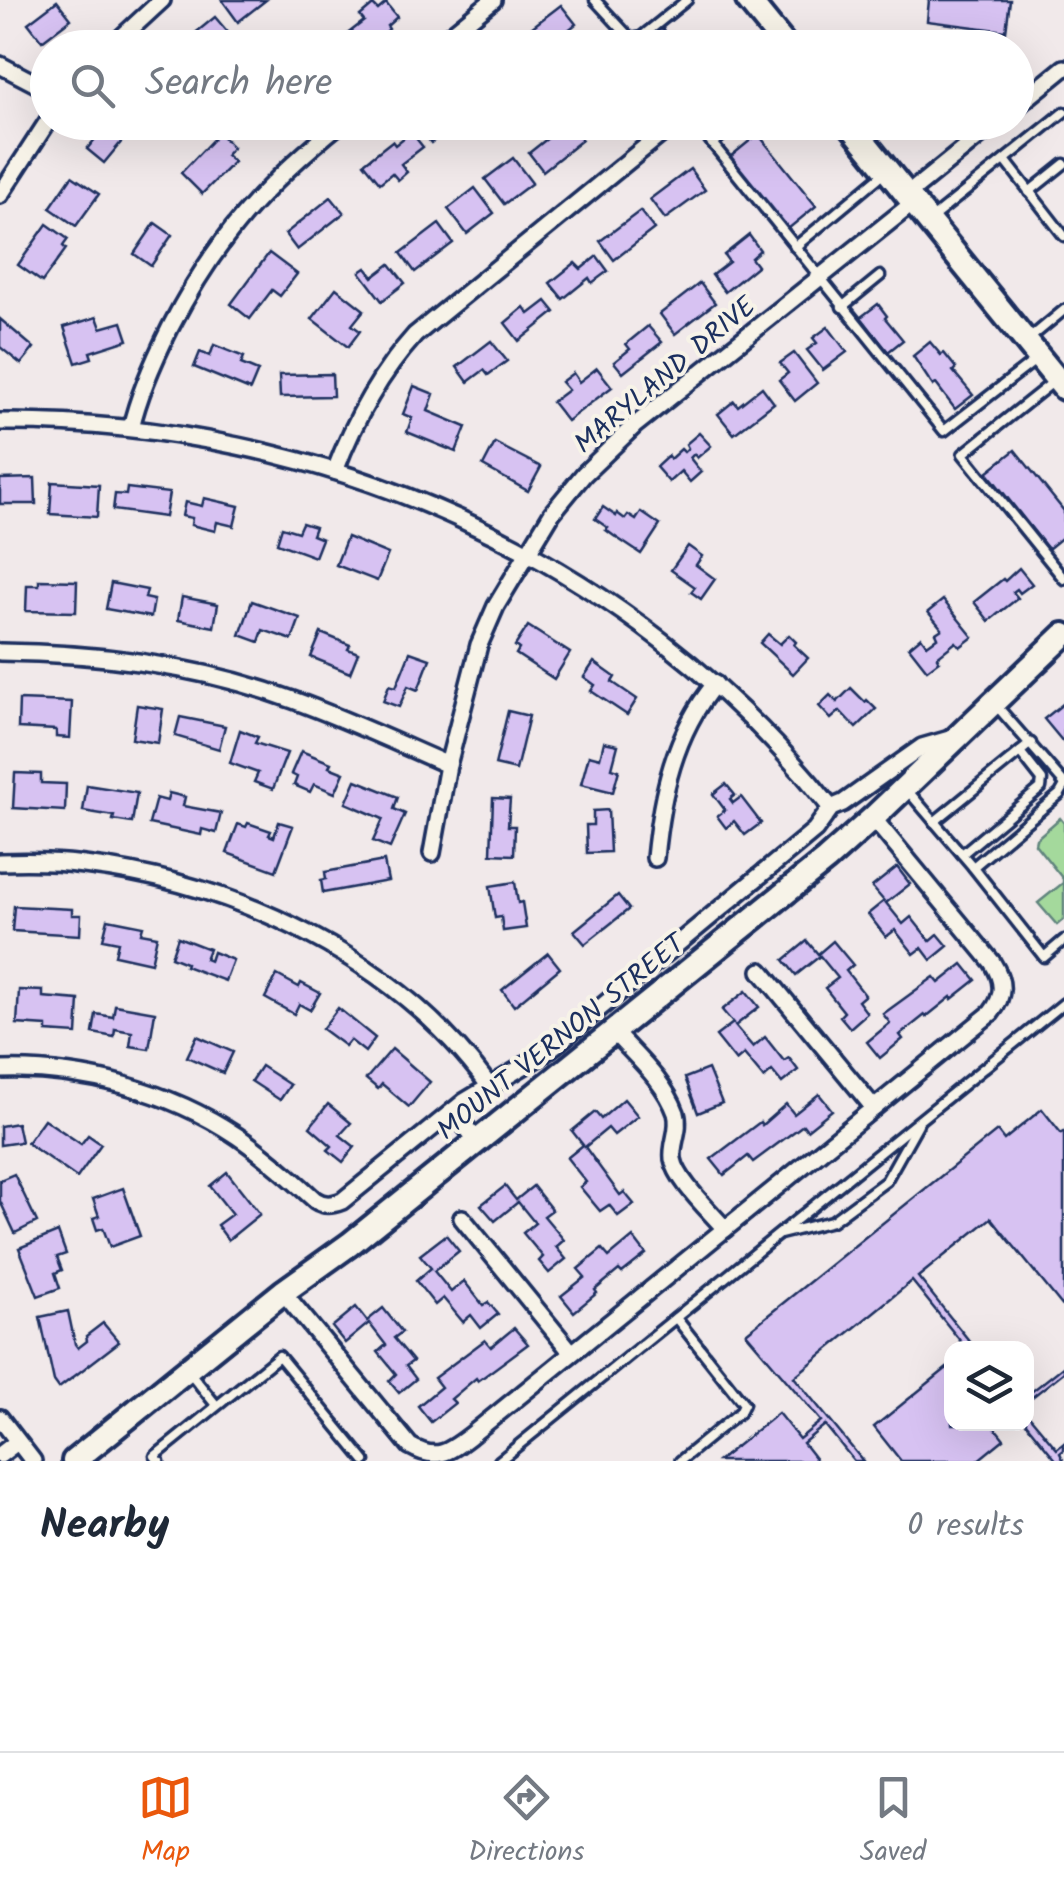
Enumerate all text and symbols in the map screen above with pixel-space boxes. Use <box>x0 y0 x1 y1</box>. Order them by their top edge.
search box <box>30 30 1034 140</box>
text: Search here <box>145 55 332 115</box>
icon: search <box>65 58 120 113</box>
street label: MARYLAND DRIVE <box>564 285 767 466</box>
street label: MOUNT VERNON STREET <box>427 922 697 1153</box>
map controls <box>944 1341 1034 1431</box>
button: layers <box>944 1341 1034 1431</box>
text: Nearby <box>40 1493 169 1560</box>
text: 0 results <box>907 1501 1024 1552</box>
tab: Map <box>138 1770 193 1875</box>
tab: Directions <box>468 1770 584 1875</box>
tab: Saved <box>860 1770 926 1875</box>

